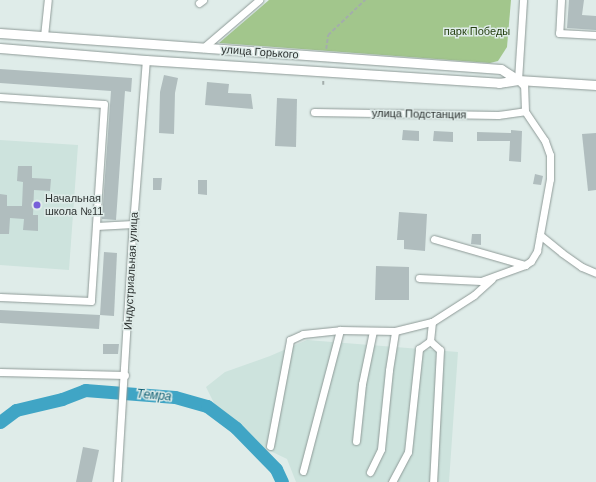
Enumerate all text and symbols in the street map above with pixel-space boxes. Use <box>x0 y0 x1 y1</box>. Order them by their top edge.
park label: парк Победы <box>444 24 510 38</box>
street label: улица Горького <box>221 43 299 61</box>
street label: улица Подстанция <box>372 107 466 121</box>
place label: Начальная школа №11 <box>45 192 103 218</box>
marker: Начальная школа №11 <box>32 200 42 210</box>
street label: Индустриальная улица <box>121 212 141 330</box>
water label: Темра <box>136 387 172 405</box>

